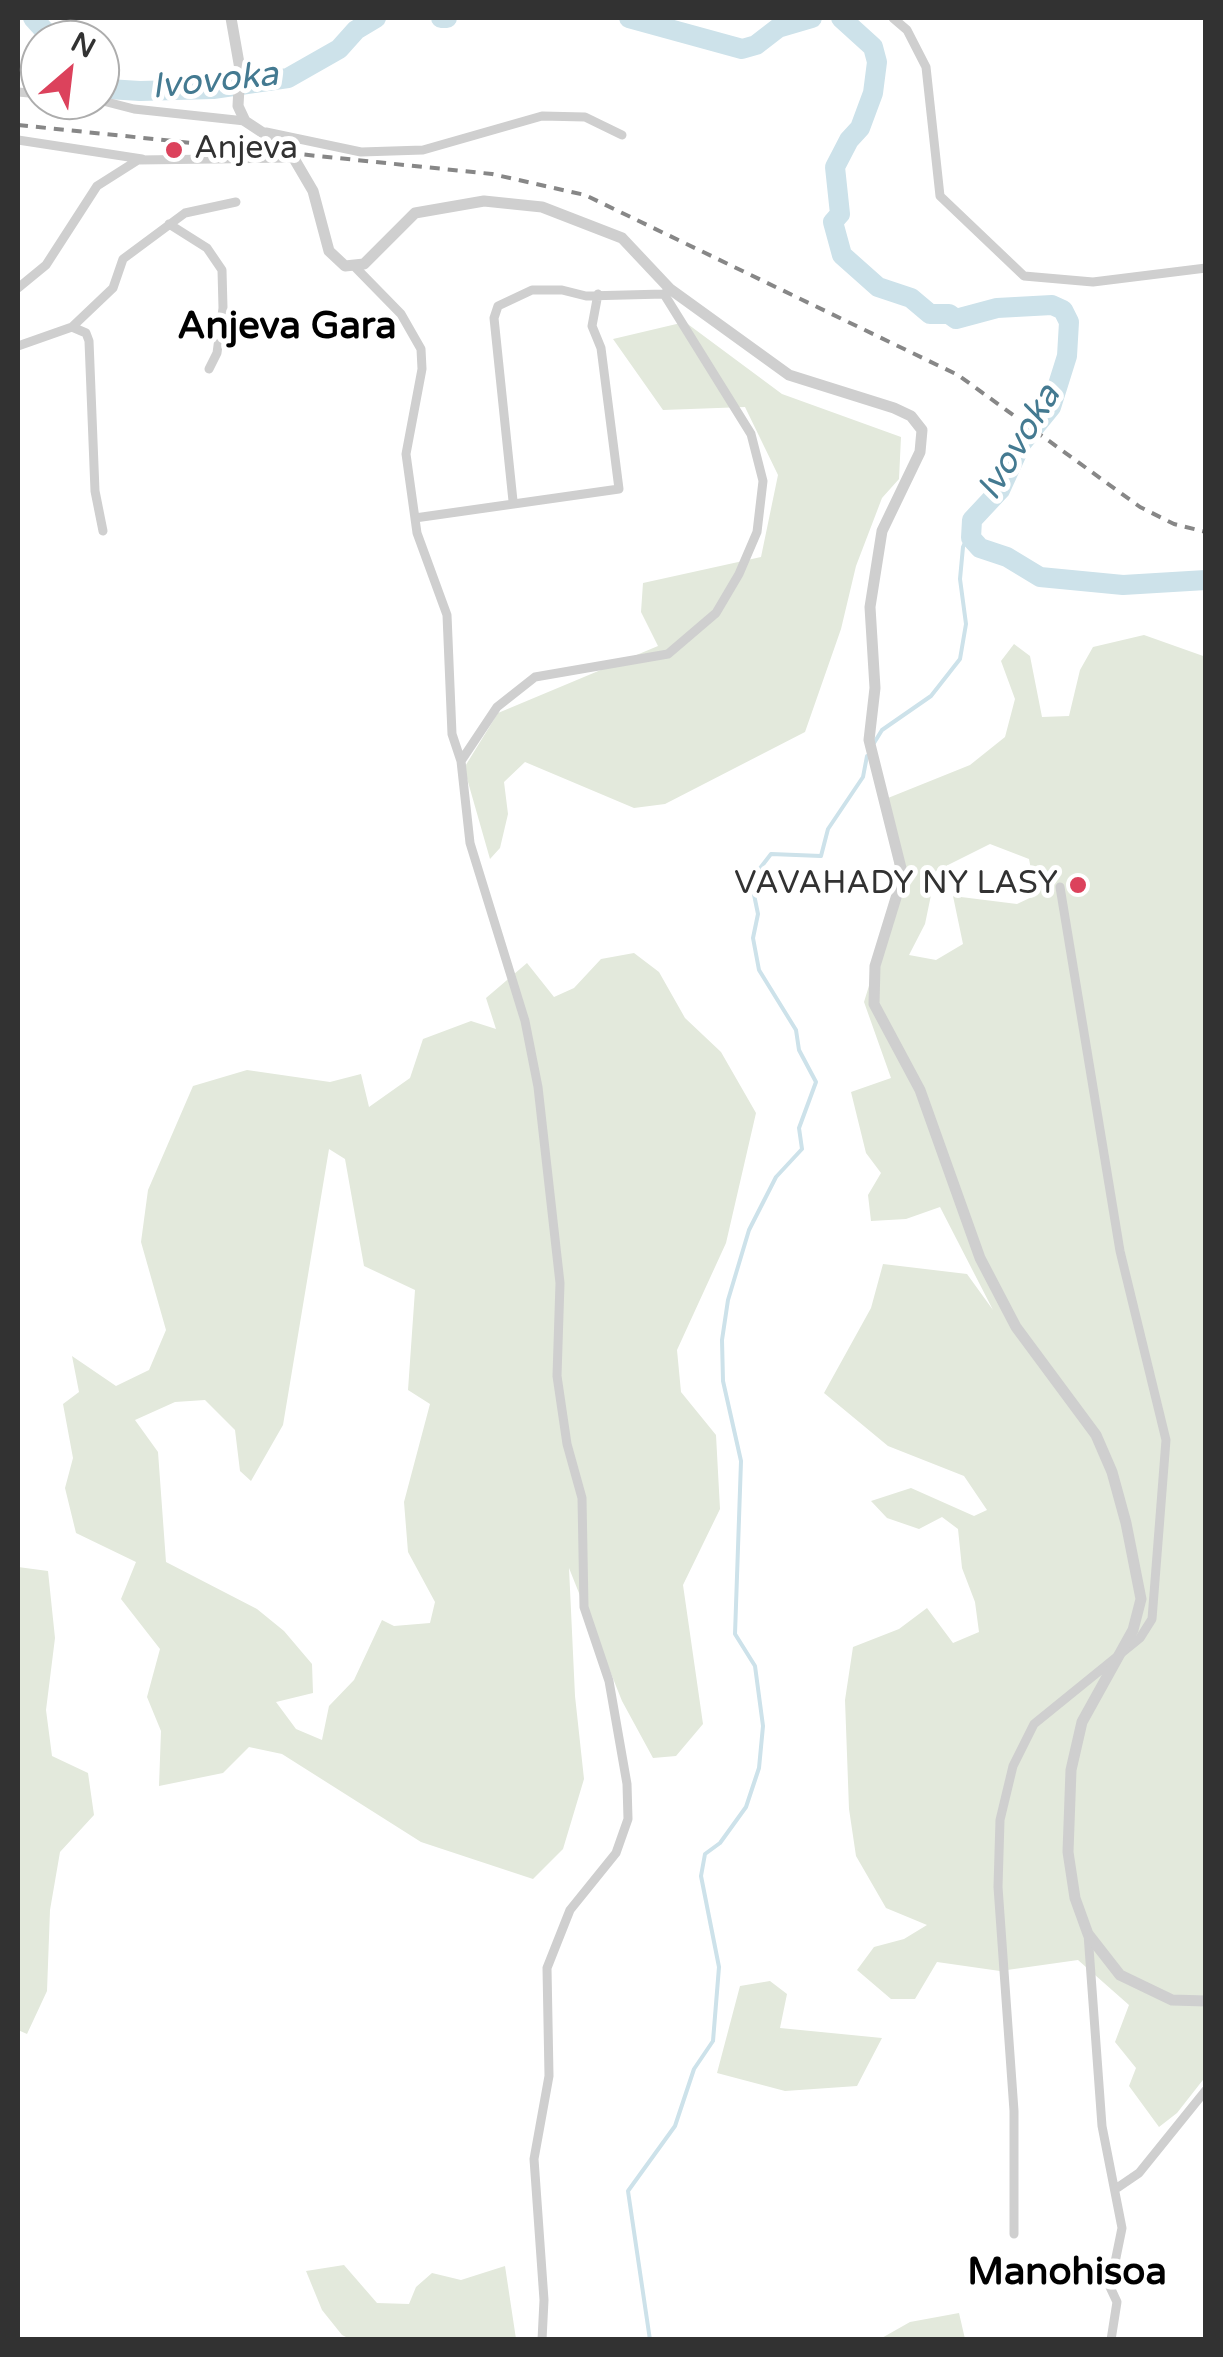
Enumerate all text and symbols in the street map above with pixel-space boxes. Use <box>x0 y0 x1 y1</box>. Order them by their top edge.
north arrow <box>20 20 120 120</box>
text: N <box>65 25 101 66</box>
water label: Ivovoka <box>150 54 280 110</box>
place label: Anjeva <box>194 131 298 169</box>
marker: Anjeva <box>163 139 185 161</box>
district label: Anjeva Gara <box>177 305 397 351</box>
water label: Ivovoka <box>969 378 1071 508</box>
place label: VAVAHADY NY LASY <box>734 866 1058 904</box>
marker: VAVAHADY NY LASY <box>1067 874 1089 896</box>
district label: Manohisoa <box>967 2251 1167 2297</box>

